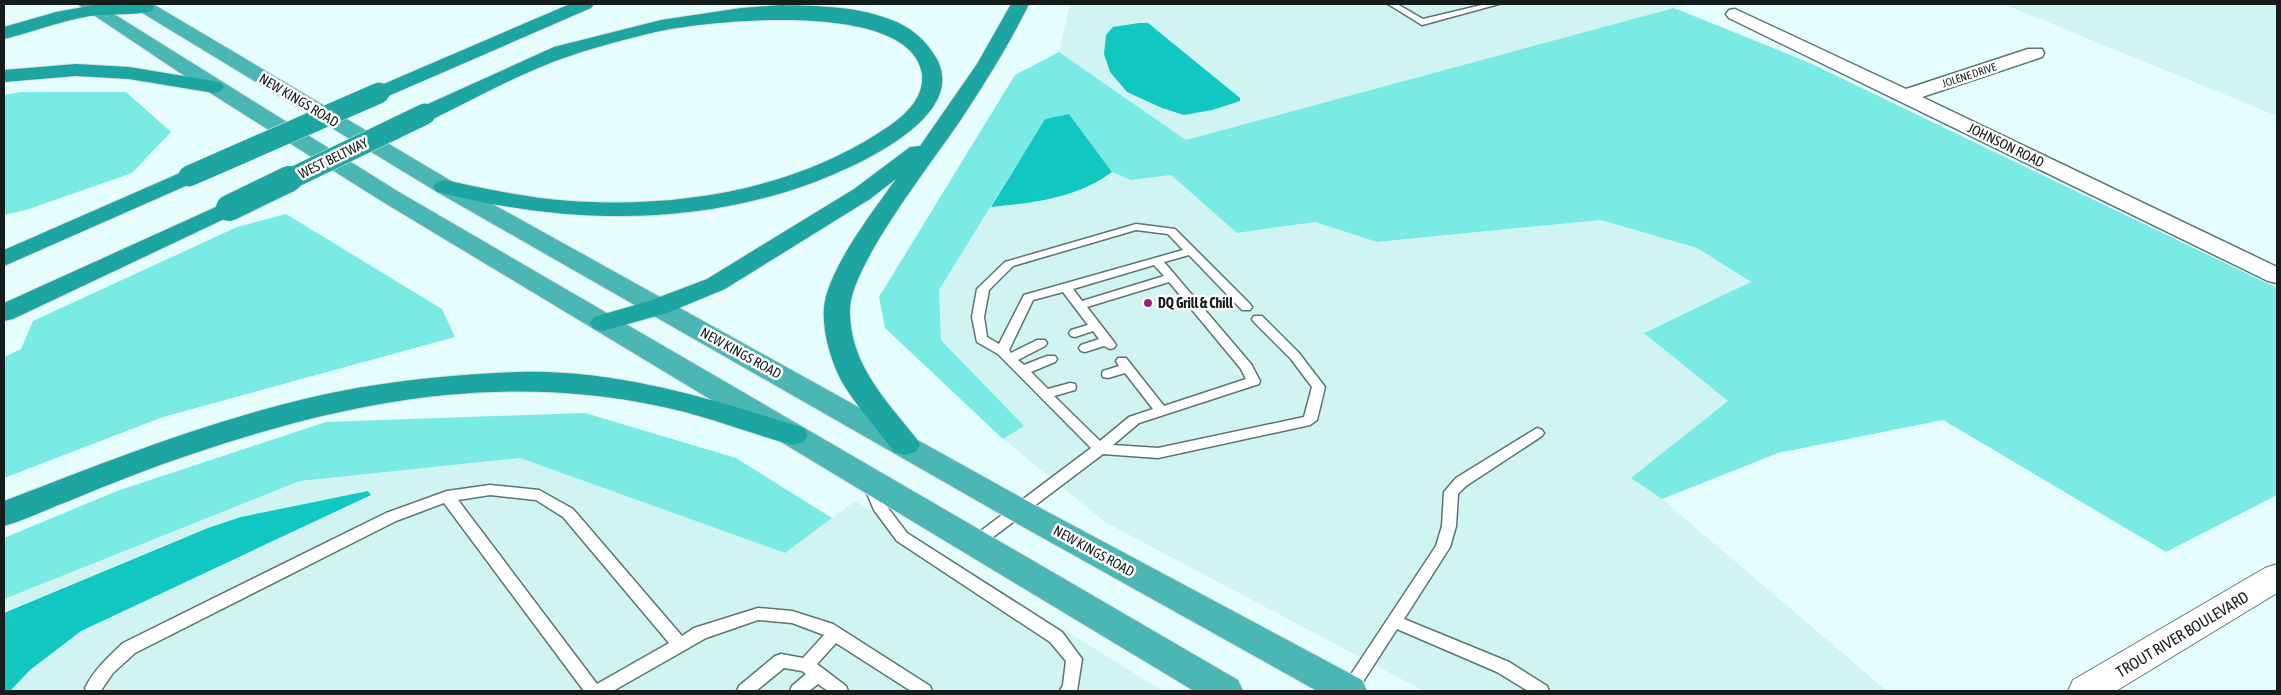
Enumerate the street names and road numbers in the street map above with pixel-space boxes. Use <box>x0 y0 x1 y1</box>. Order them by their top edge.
street label: JOLENE DRIVE <box>1940 61 1998 89</box>
street label: NEW KINGS ROAD <box>256 70 342 130</box>
street label: JOHNSON ROAD <box>1965 120 2047 170</box>
street label: WEST BELTWAY <box>296 134 371 182</box>
street label: NEW KINGS ROAD <box>698 324 784 382</box>
street label: NEW KINGS ROAD <box>1051 522 1137 580</box>
street label: TROUT RIVER BOULEVARD <box>2112 587 2252 681</box>

